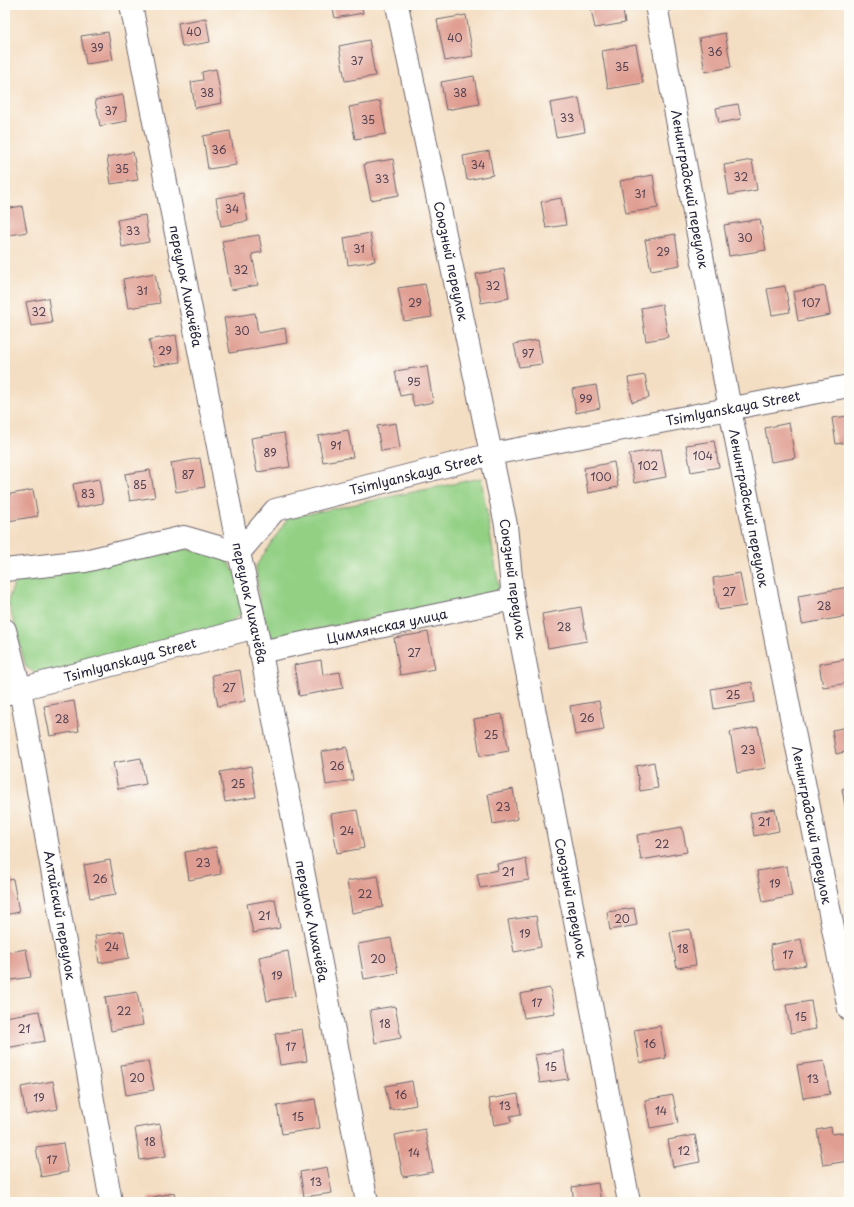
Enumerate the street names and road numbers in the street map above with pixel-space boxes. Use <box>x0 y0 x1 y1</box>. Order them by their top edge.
street label: Ленинградский переулок <box>667 108 714 270</box>
street label: Союзный переулок <box>430 199 473 323</box>
street label: переулок Лихачёва <box>165 223 208 349</box>
street label: Tsimlyanskaya Street <box>664 385 802 430</box>
street label: Ленинградский переулок <box>725 427 774 589</box>
street label: Tsimlyanskaya Street <box>347 448 484 499</box>
street label: Союзный переулок <box>496 517 531 641</box>
street label: переулок Лихачёва <box>228 540 273 666</box>
street label: Цимлянская улица <box>325 603 450 648</box>
street label: Tsimlyanskaya Street <box>62 633 198 686</box>
street label: Ленинградский переулок <box>788 744 837 906</box>
street label: Союзный переулок <box>551 836 592 960</box>
street label: Алтайский переулок <box>40 849 81 981</box>
street label: переулок Лихачёва <box>291 858 334 984</box>

